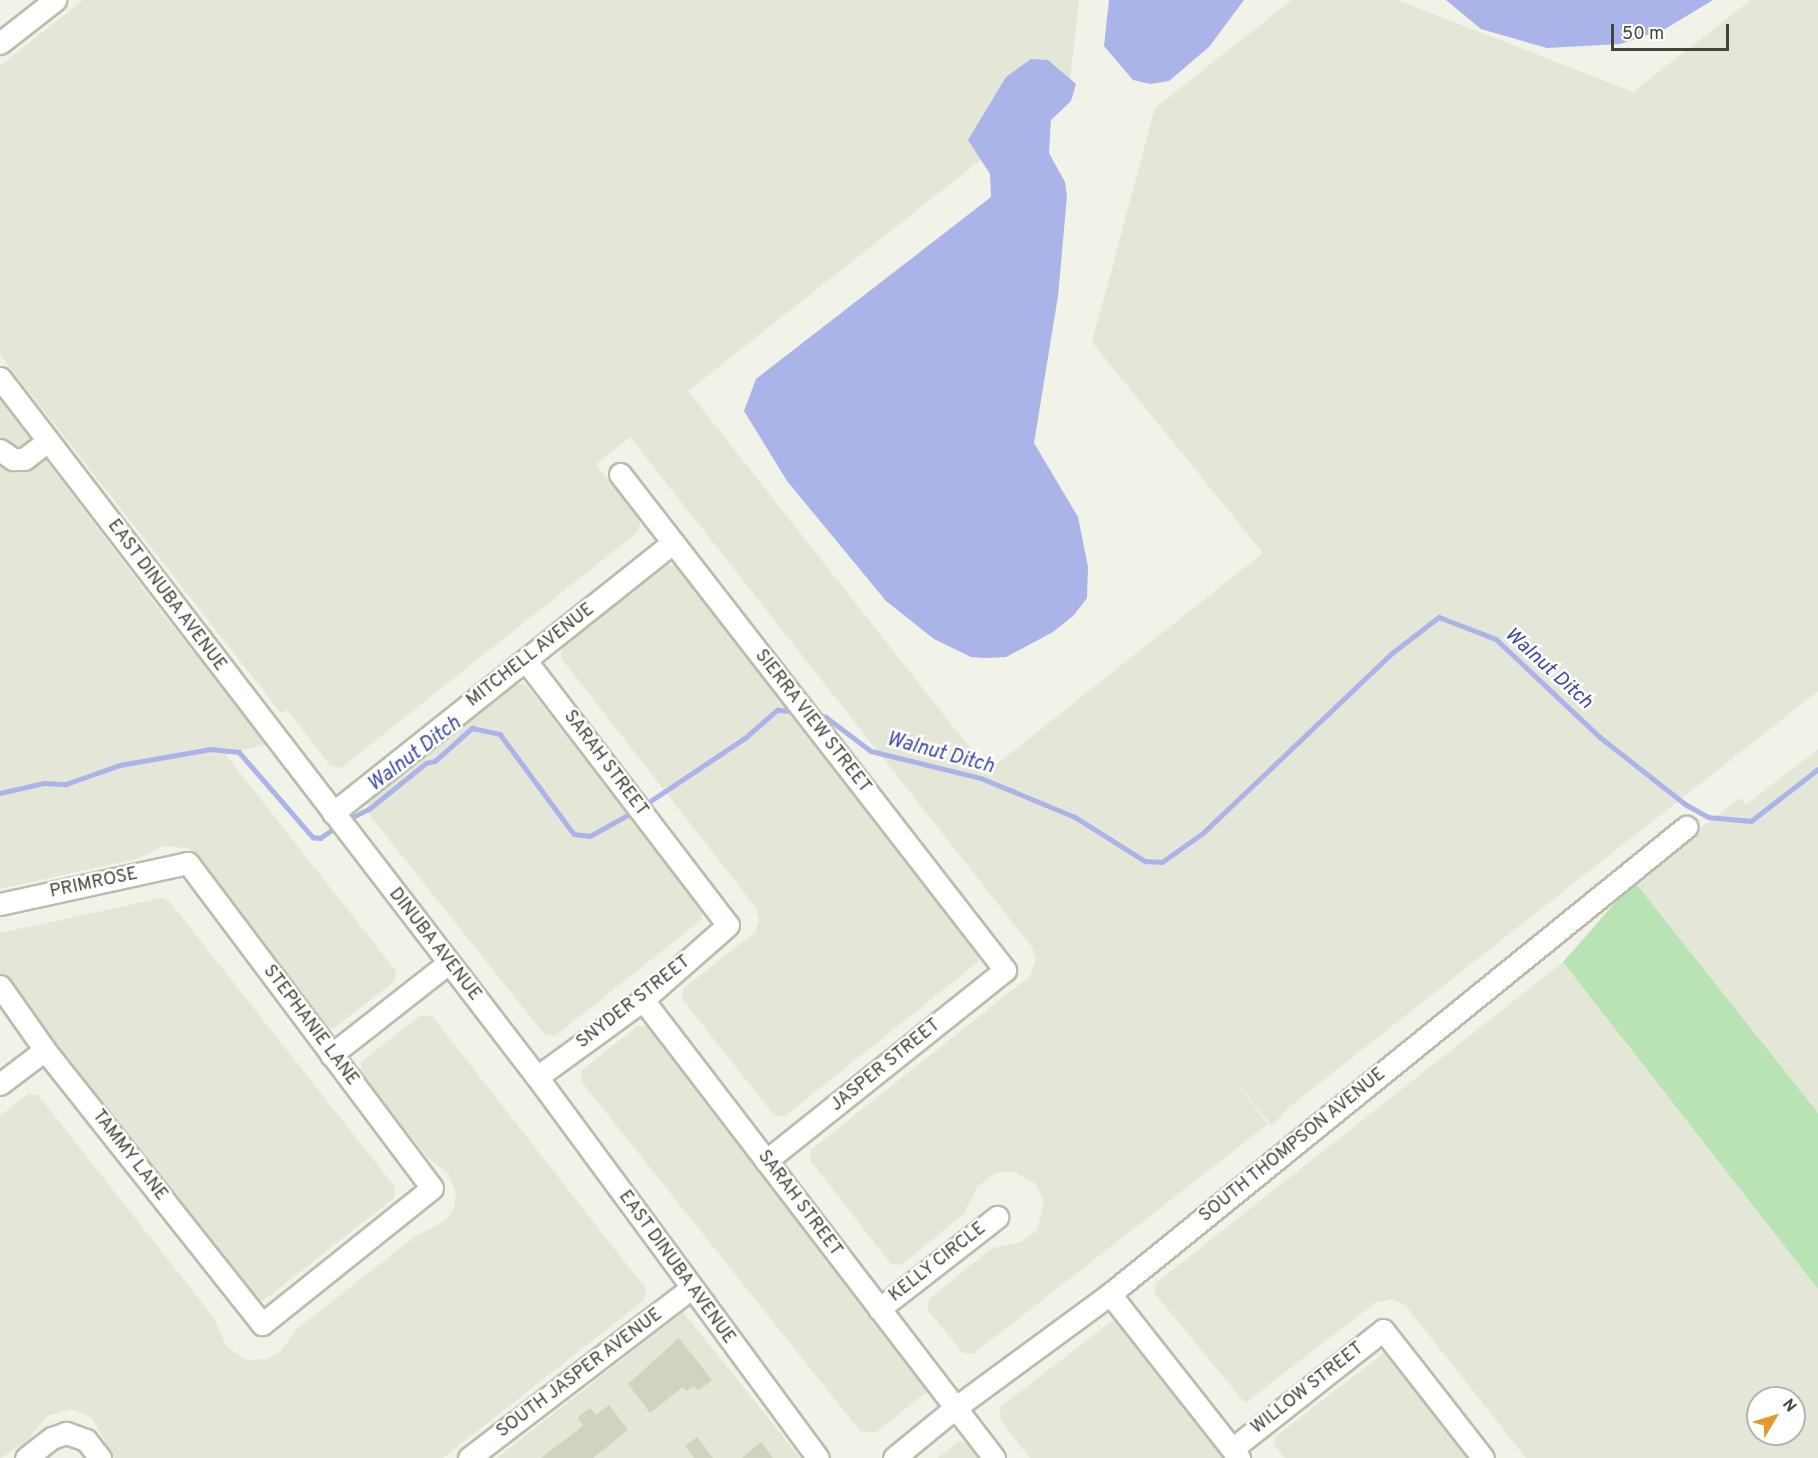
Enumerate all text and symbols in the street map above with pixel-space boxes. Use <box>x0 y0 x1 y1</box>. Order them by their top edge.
scale bar <box>1614 12 1732 50</box>
text: 50 m <box>1622 23 1664 46</box>
street label: EAST DINUBA AVENUE <box>101 515 231 677</box>
street label: MITCHELL AVENUE <box>463 599 599 713</box>
water label: Walnut Ditch <box>1499 623 1597 715</box>
street label: SIERRA VIEW STREET <box>749 645 875 799</box>
street label: SARAH STREET <box>558 707 652 821</box>
water label: Walnut Ditch <box>364 712 466 798</box>
water label: Walnut Ditch <box>884 728 996 780</box>
street label: PRIMROSE <box>48 864 140 904</box>
street label: DINUBA AVENUE <box>383 884 485 1006</box>
street label: SNYDER STREET <box>573 952 695 1054</box>
street label: STEPHANIE LANE <box>258 961 362 1091</box>
street label: JASPER STREET <box>827 1015 945 1117</box>
street label: SOUTH THOMPSON AVENUE <box>1195 1064 1391 1228</box>
street label: TAMMY LANE <box>87 1106 171 1206</box>
street label: SARAH STREET <box>752 1147 846 1261</box>
street label: EAST DINUBA AVENUE <box>612 1186 740 1350</box>
street label: KELLY CIRCLE <box>885 1218 991 1308</box>
street label: SOUTH JASPER AVENUE <box>493 1305 667 1443</box>
street label: WILLOW STREET <box>1247 1338 1369 1440</box>
north arrow <box>1746 1386 1806 1446</box>
text: N <box>1777 1395 1800 1417</box>

